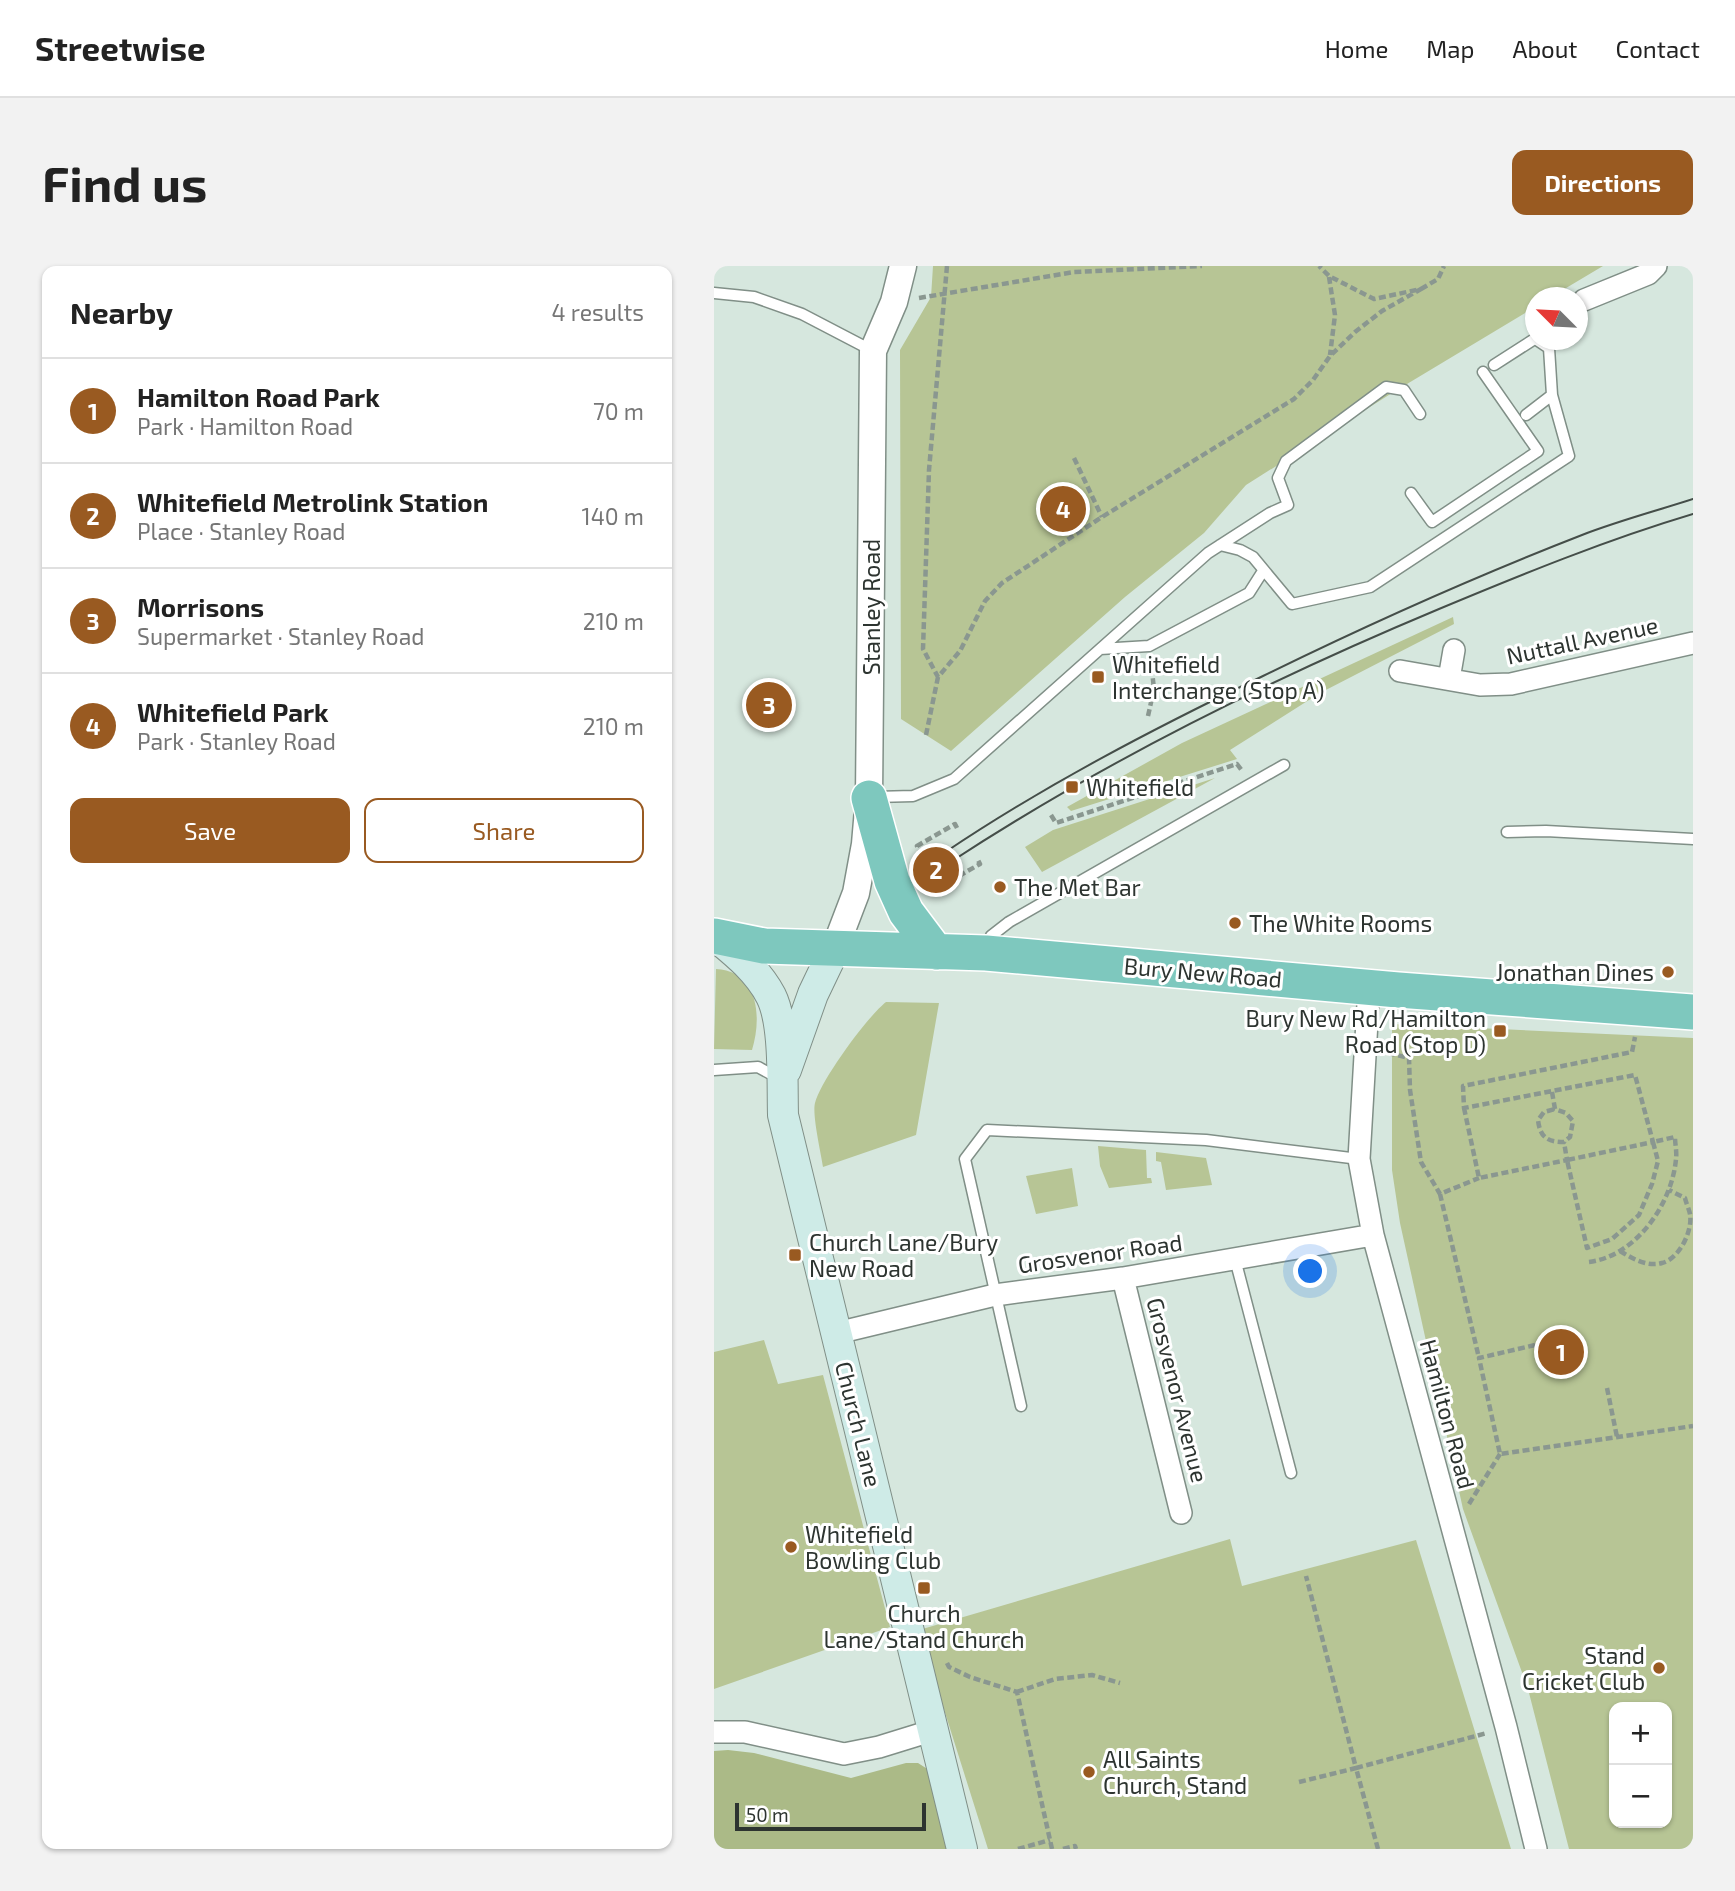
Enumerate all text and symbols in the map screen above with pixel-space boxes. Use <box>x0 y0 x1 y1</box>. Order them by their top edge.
text: Streetwise <box>35 28 206 68</box>
text: Home <box>1325 34 1388 63</box>
text: Map <box>1426 34 1474 63</box>
text: About <box>1512 34 1578 63</box>
text: Contact <box>1616 34 1700 63</box>
button: Directions <box>1512 150 1693 215</box>
text: Find us <box>42 153 207 212</box>
north arrow <box>1525 287 1588 350</box>
text: Nearby <box>70 294 173 330</box>
text: 4 results <box>552 298 644 326</box>
text: Hamilton Road Park <box>137 381 380 412</box>
text: 1 <box>88 397 98 425</box>
text: 70 m <box>593 397 644 425</box>
text: Park · Hamilton Road <box>137 412 353 440</box>
pin: 4 <box>1040 483 1086 535</box>
text: Whitefield Metrolink Station <box>137 486 488 517</box>
text: 2 <box>86 502 100 530</box>
text: 140 m <box>582 502 644 530</box>
text: Place · Stanley Road <box>137 517 346 545</box>
street label: Stanley Road <box>857 539 885 675</box>
text: Morrisons <box>137 591 264 622</box>
text: 3 <box>86 607 100 635</box>
text: 210 m <box>583 607 644 635</box>
street label: Nuttall Avenue <box>1504 610 1660 670</box>
text: Supermarket · Stanley Road <box>137 622 424 650</box>
place label: Whitefield Interchange (Stop A) <box>1112 650 1324 704</box>
marker: Whitefield Interchange (Stop A) <box>1090 669 1106 685</box>
pin: 3 <box>746 679 792 731</box>
text: Whitefield Park <box>137 696 329 727</box>
text: 4 <box>86 712 100 740</box>
text: 210 m <box>583 712 644 740</box>
text: Park · Stanley Road <box>137 727 336 755</box>
place label: Whitefield <box>1086 773 1194 801</box>
marker: Whitefield <box>1064 779 1080 795</box>
button: Save <box>70 798 350 863</box>
button: Share <box>364 798 644 863</box>
pin: 2 <box>913 844 959 896</box>
place label: The Met Bar <box>1014 873 1141 901</box>
marker: The Met Bar <box>992 879 1008 895</box>
place label: The White Rooms <box>1249 909 1432 937</box>
marker: The White Rooms <box>1227 915 1243 931</box>
street label: Bury New Road <box>1123 951 1283 993</box>
place label: Jonathan Dines <box>1496 958 1654 986</box>
marker: Jonathan Dines <box>1660 964 1676 980</box>
place label: Bury New Rd/Hamilton Road (Stop D) <box>1245 1004 1486 1058</box>
marker: Bury New Rd/Hamilton Road (Stop D) <box>1492 1023 1508 1039</box>
place label: Church Lane/Bury New Road <box>809 1228 998 1282</box>
street label: Grosvenor Road <box>1016 1228 1184 1278</box>
marker: Church Lane/Bury New Road <box>787 1247 803 1263</box>
your location <box>1293 1254 1327 1288</box>
street label: Grosvenor Avenue <box>1142 1295 1214 1485</box>
pin: 1 <box>1538 1326 1584 1378</box>
street label: Hamilton Road <box>1415 1336 1481 1492</box>
street label: Church Lane <box>830 1358 888 1490</box>
place label: Whitefield Bowling Club <box>805 1520 941 1574</box>
marker: Whitefield Bowling Club <box>783 1539 799 1555</box>
marker: Church Lane/Stand Church <box>916 1580 932 1596</box>
place label: Church Lane/Stand Church <box>824 1599 1025 1653</box>
place label: Stand Cricket Club <box>1522 1641 1645 1695</box>
marker: Stand Cricket Club <box>1651 1660 1667 1676</box>
map controls <box>1609 1702 1672 1828</box>
button: + <box>1609 1702 1672 1765</box>
place label: All Saints Church, Stand <box>1103 1745 1247 1799</box>
marker: All Saints Church, Stand <box>1081 1764 1097 1780</box>
button: − <box>1609 1765 1672 1828</box>
scale bar <box>735 1800 926 1832</box>
text: 50 m <box>746 1803 789 1826</box>

